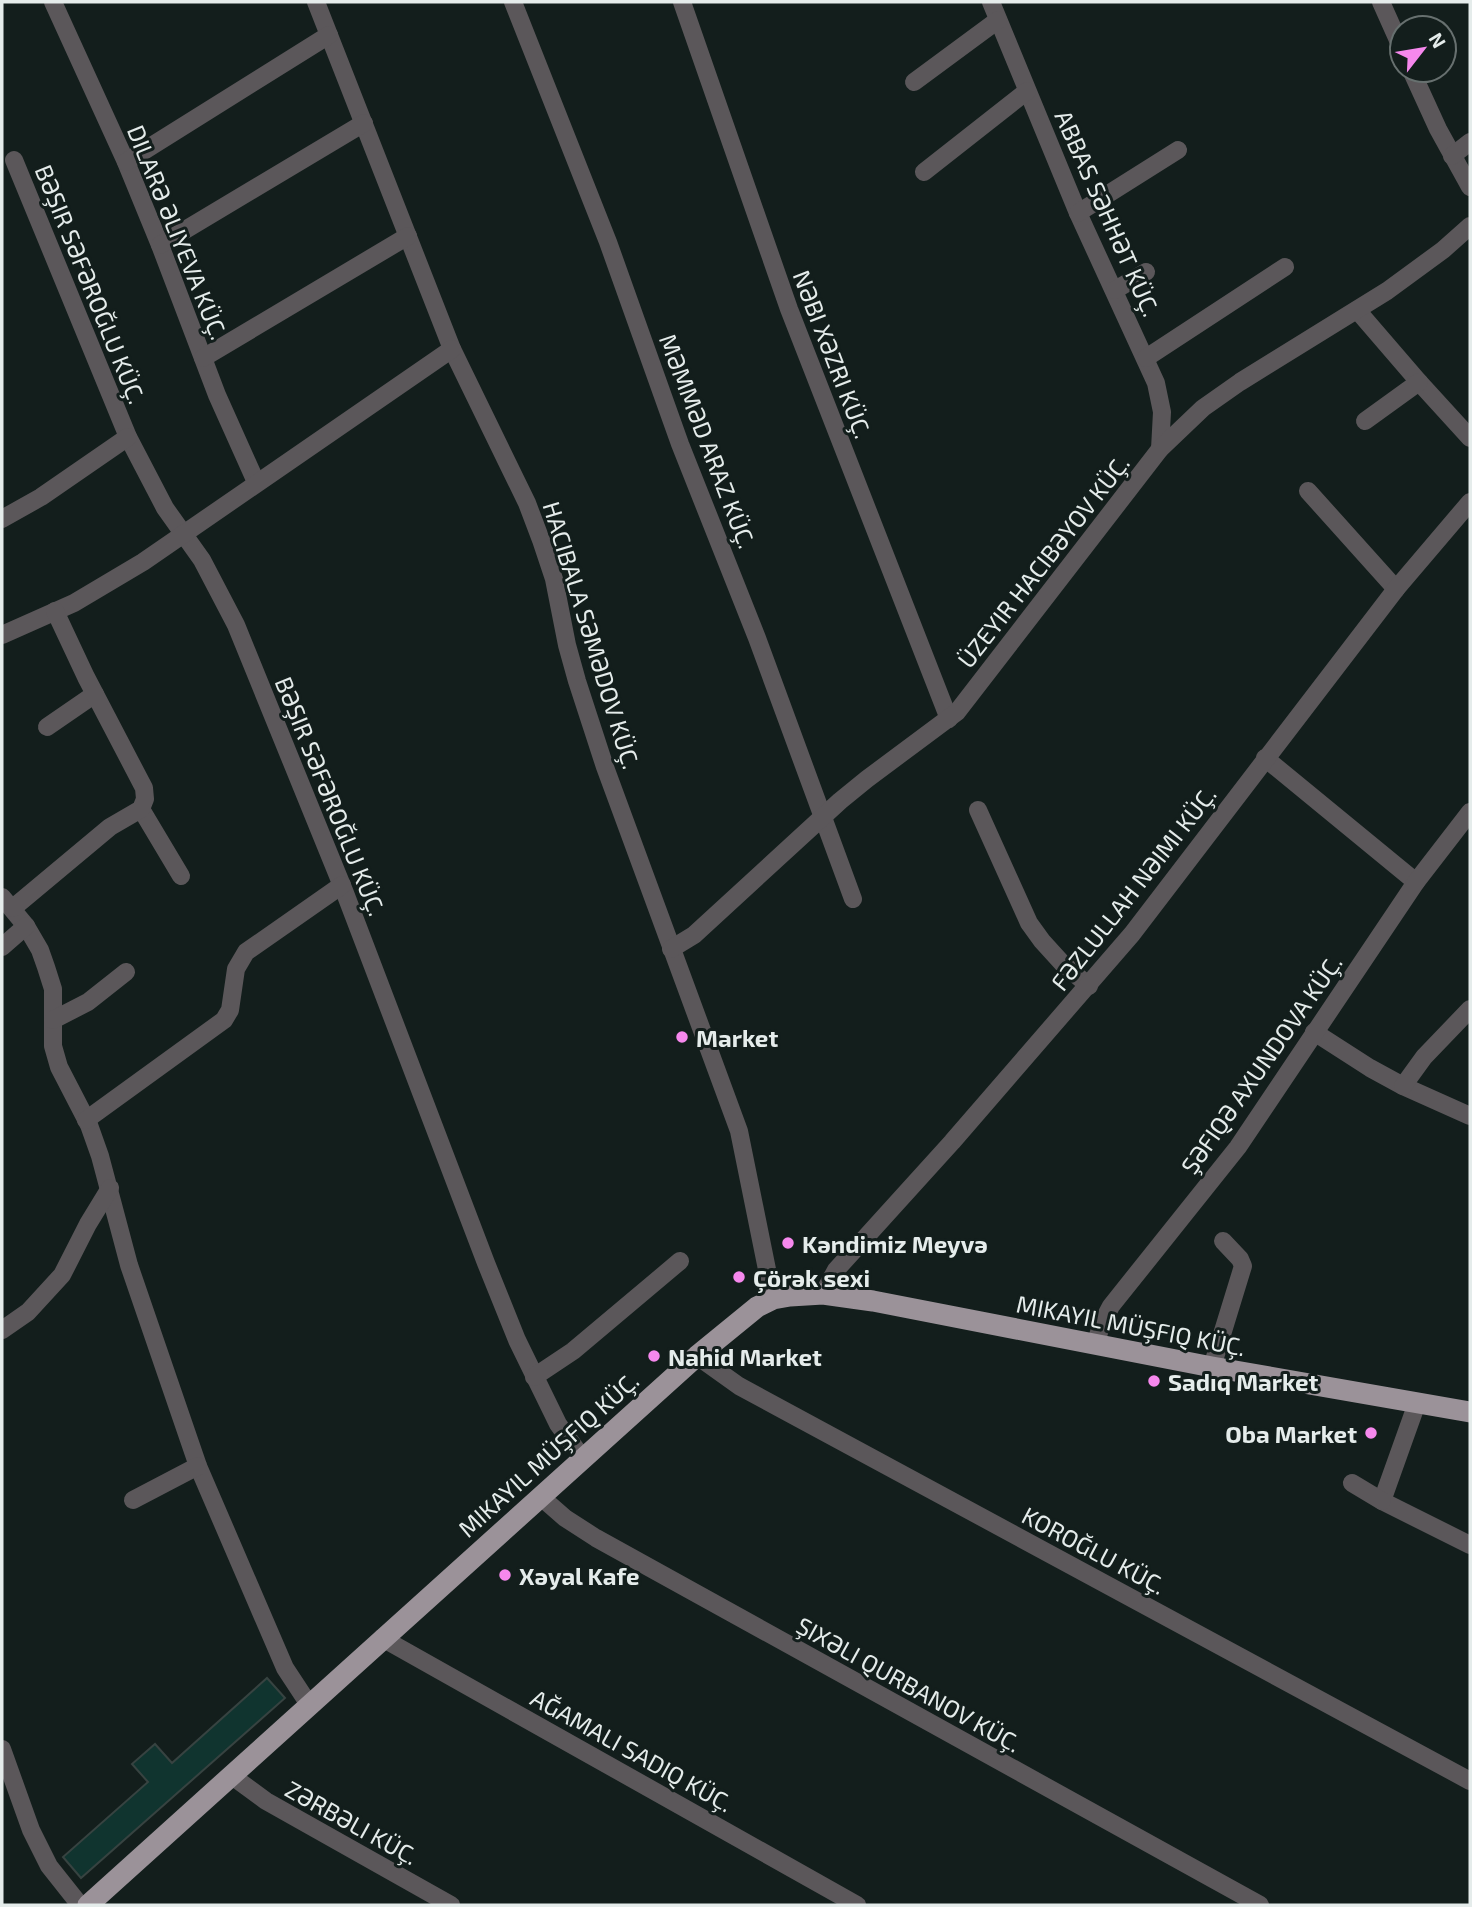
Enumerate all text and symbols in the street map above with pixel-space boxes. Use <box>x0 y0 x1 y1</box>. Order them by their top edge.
north arrow <box>1388 14 1458 84</box>
text: N <box>1425 28 1451 52</box>
street label: ABBAS SƏHHƏT KÜÇ. <box>1049 105 1166 321</box>
street label: DILARƏ ƏLIYEVA KÜÇ. <box>121 121 234 344</box>
street label: BƏŞIR SƏFƏROĞLU KÜÇ. <box>29 160 152 408</box>
street label: NƏBI XƏZRI KÜÇ. <box>787 266 878 443</box>
street label: MƏMMƏD ARAZ KÜÇ. <box>653 330 762 553</box>
street label: ÜZEYIR HACIBƏYOV KÜÇ. <box>951 449 1136 674</box>
street label: HACIBALA SƏMƏDOV KÜÇ. <box>537 498 647 773</box>
street label: BƏŞIR SƏFƏROĞLU KÜÇ. <box>269 672 392 920</box>
street label: FƏZLULLAH NƏIMI KÜÇ. <box>1044 780 1222 996</box>
street label: ŞƏFIQƏ AXUNDOVA KÜÇ. <box>1174 949 1349 1180</box>
place label: Market <box>696 1023 778 1052</box>
marker: Market <box>674 1029 690 1045</box>
place label: Kəndimiz Meyvə <box>802 1229 988 1258</box>
marker: Kəndimiz Meyvə <box>780 1235 796 1251</box>
place label: Çörək sexi <box>753 1263 870 1294</box>
marker: Çörək sexi <box>731 1269 747 1285</box>
street label: MIKAYIL MÜŞFIQ KÜÇ. <box>1014 1289 1248 1362</box>
place label: Nahid Market <box>668 1342 822 1371</box>
marker: Nahid Market <box>646 1348 662 1364</box>
street label: MIKAYIL MÜŞFIQ KÜÇ. <box>452 1365 645 1543</box>
place label: Sadıq Market <box>1168 1367 1319 1396</box>
marker: Sadıq Market <box>1146 1373 1162 1389</box>
place label: Oba Market <box>1225 1419 1357 1448</box>
marker: Oba Market <box>1363 1425 1379 1441</box>
street label: KOROĞLU KÜÇ. <box>1017 1500 1171 1601</box>
place label: Xəyal Kafe <box>519 1561 640 1590</box>
marker: Xəyal Kafe <box>497 1567 513 1583</box>
street label: ŞIXƏLI QURBANOV KÜÇ. <box>791 1610 1026 1759</box>
street label: AĞAMALI SADIQ KÜÇ. <box>526 1682 738 1818</box>
street label: ZƏRBƏLI KÜÇ. <box>280 1774 423 1871</box>

